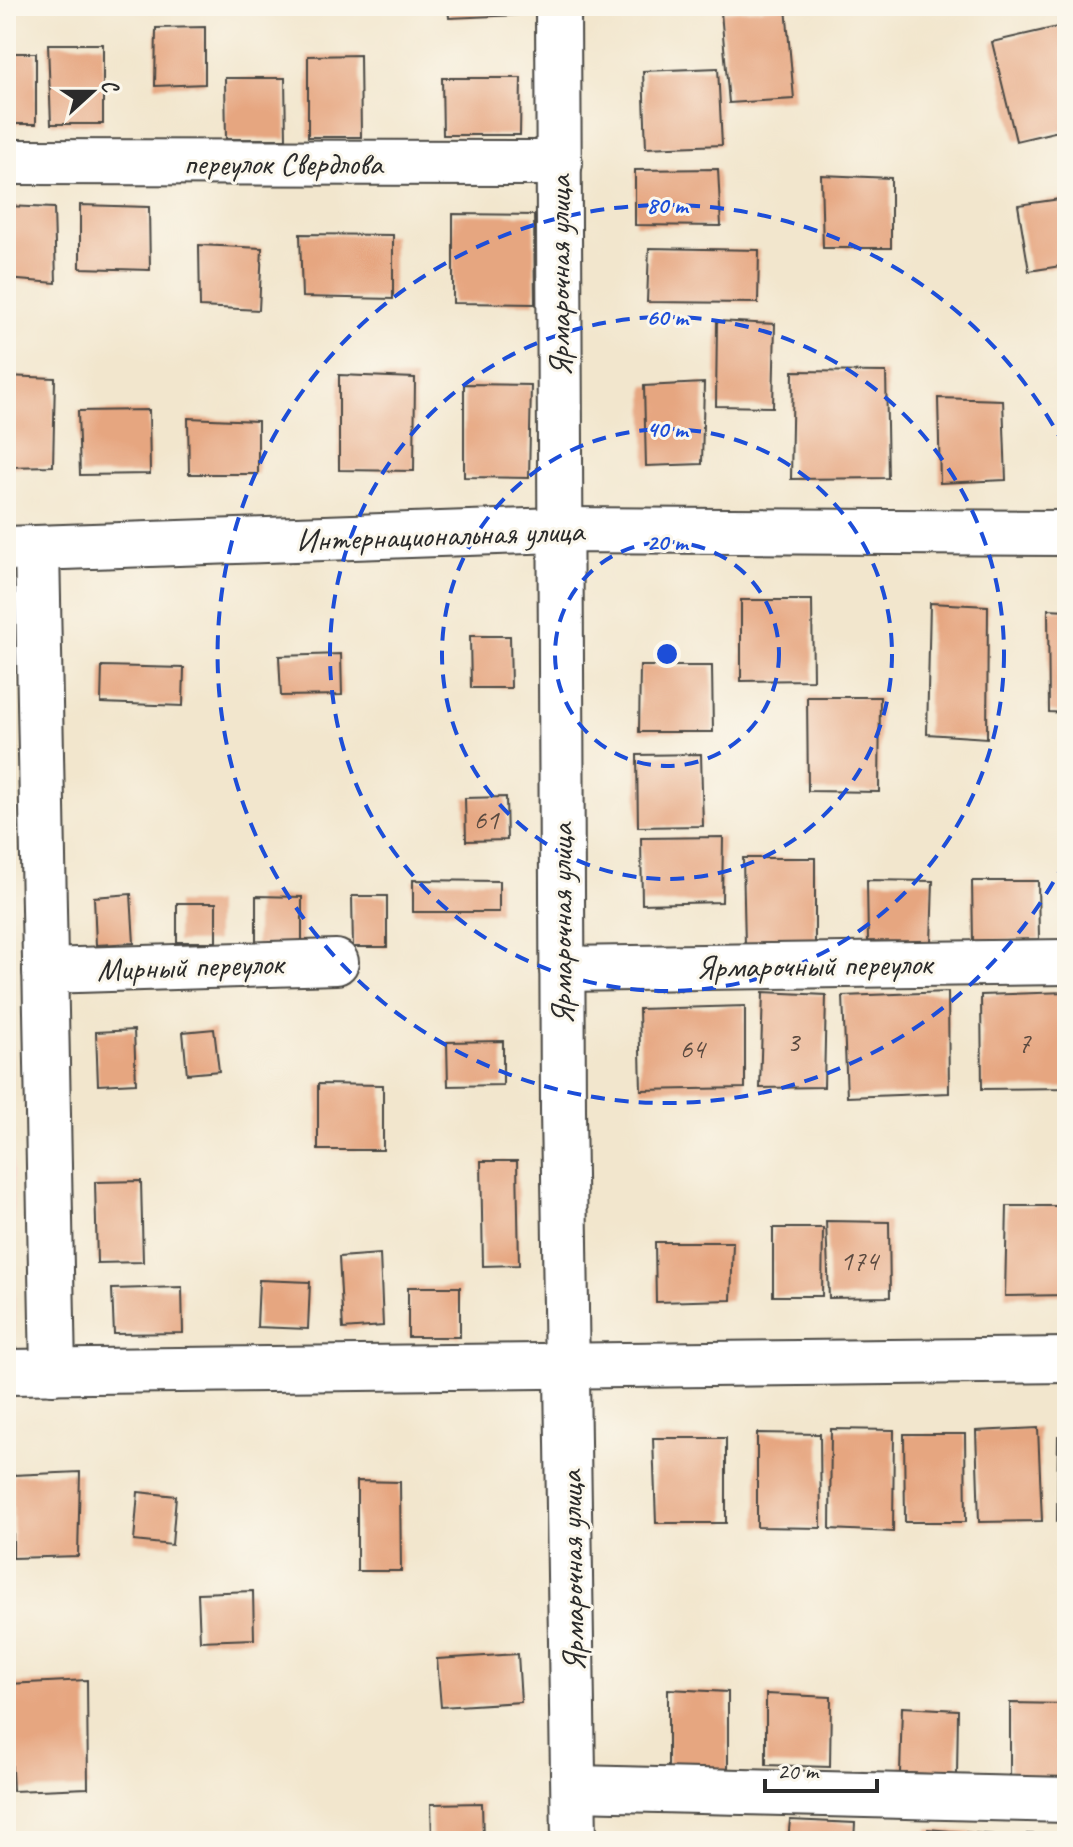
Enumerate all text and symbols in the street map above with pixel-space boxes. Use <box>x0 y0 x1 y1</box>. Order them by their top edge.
north arrow <box>52 52 132 132</box>
text: С <box>95 75 126 98</box>
street label: переулок Свердлова <box>183 143 385 184</box>
street label: Ярмарочная улица <box>539 173 580 377</box>
text: 80 m <box>646 190 690 220</box>
text: 60 m <box>646 302 690 332</box>
text: 40 m <box>646 414 690 444</box>
street label: Интернациональная улица <box>295 510 587 561</box>
text: 20 m <box>646 527 690 557</box>
centre of rings <box>653 640 681 668</box>
house number: 61 <box>473 802 500 837</box>
street label: Ярмарочная улица <box>541 821 582 1025</box>
street label: Мирный переулок <box>96 943 287 990</box>
street label: Ярмарочный переулок <box>696 943 935 988</box>
house number: 3 <box>787 1024 802 1059</box>
house number: 7 <box>1018 1025 1032 1060</box>
house number: 64 <box>679 1031 707 1066</box>
house number: 174 <box>840 1243 880 1278</box>
street label: Ярмарочная улица <box>550 1468 595 1672</box>
scale bar <box>765 1743 877 1793</box>
text: 20 m <box>777 1756 820 1786</box>

